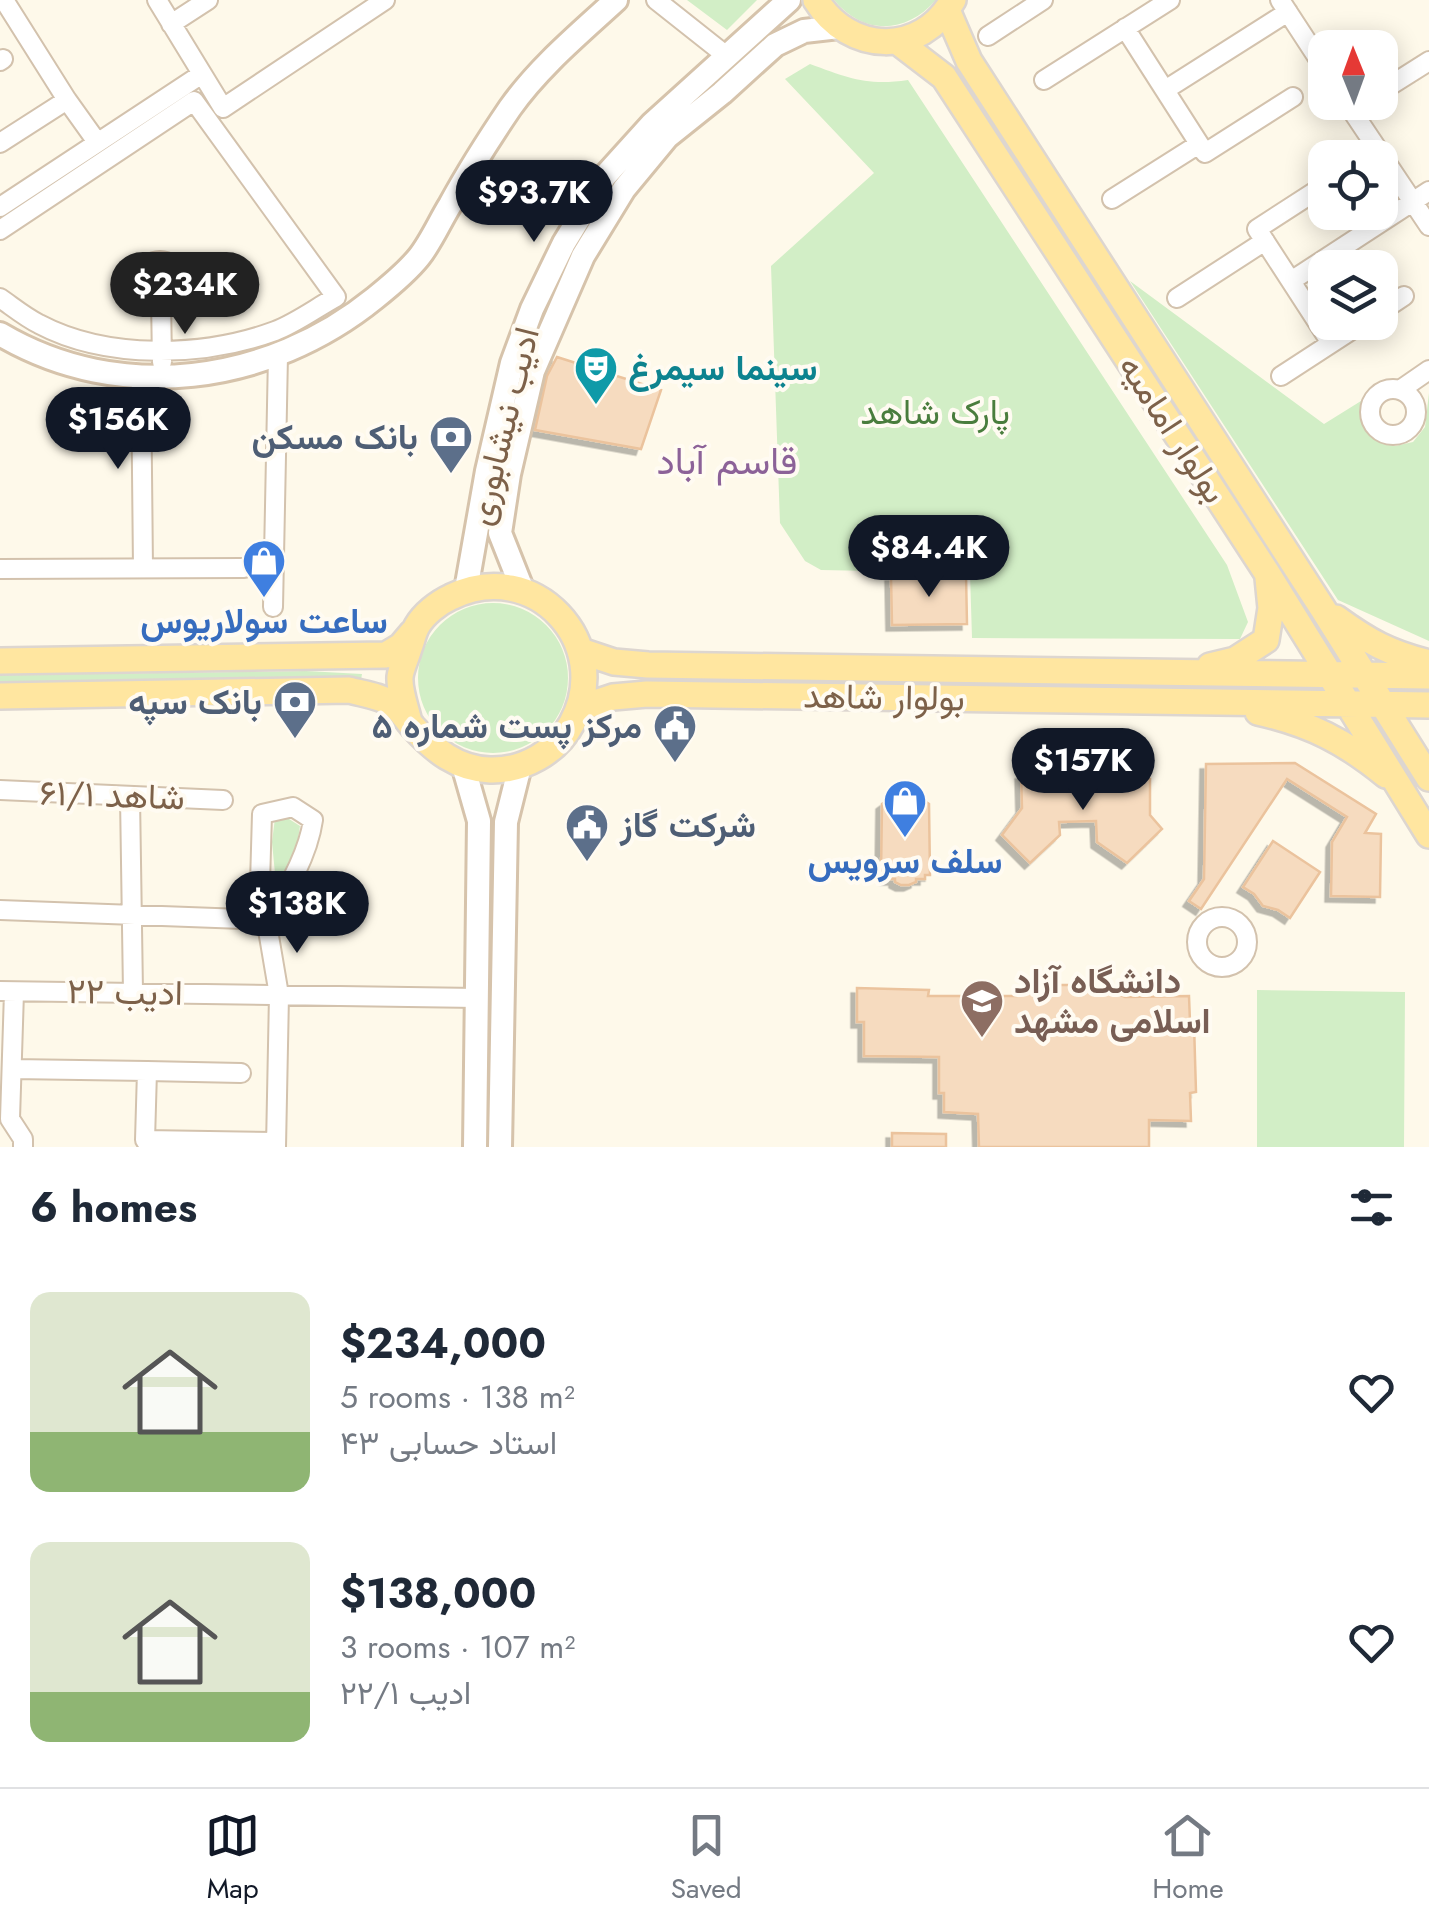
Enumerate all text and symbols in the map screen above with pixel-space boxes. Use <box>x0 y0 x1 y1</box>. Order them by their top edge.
north arrow <box>1308 30 1398 120</box>
map controls <box>1308 30 1398 340</box>
button: locate <box>1308 140 1398 230</box>
pin: $93.7K <box>453 160 615 245</box>
text: $93.7K <box>478 169 590 215</box>
button: layers <box>1308 250 1398 340</box>
pin: $234K <box>115 252 255 337</box>
text: $234K <box>132 261 238 307</box>
street label: ادیب نیشابوری <box>454 322 552 530</box>
place label: سینما سیمرغ <box>628 343 818 393</box>
theatre icon: سینما سیمرغ <box>573 345 619 406</box>
street label: بولوار امامیه <box>1106 345 1240 513</box>
pin: $156K <box>48 387 188 472</box>
park label: پارک شاهد <box>860 387 1010 437</box>
text: $156K <box>68 396 168 442</box>
place label: بانک مسکن <box>252 412 418 462</box>
bank icon: بانک مسکن <box>428 414 474 475</box>
district label: قاسم آباد <box>657 433 797 488</box>
pin: $84.4K <box>848 515 1010 600</box>
text: $84.4K <box>870 524 988 570</box>
shop icon: ساعت سولاریوس <box>241 538 287 599</box>
place label: ساعت سولاریوس <box>140 596 388 646</box>
street label: بولوار شاهد <box>803 671 965 723</box>
place label: بانک سپه <box>128 677 262 727</box>
bank icon: بانک سپه <box>272 679 318 740</box>
place label: مرکز پست شماره ۵ <box>372 701 642 751</box>
public building icon: مرکز پست شماره ۵ <box>652 703 698 764</box>
pin: $157K <box>1013 728 1153 813</box>
text: $157K <box>1034 737 1132 783</box>
street label: شاهد ۶۱/۱ <box>38 767 186 823</box>
shop icon: سلف سرویس <box>882 778 928 839</box>
place label: شرکت گاز <box>619 800 756 850</box>
public building icon: شرکت گاز <box>564 802 610 863</box>
place label: سلف سرویس <box>808 836 1002 886</box>
pin: $138K <box>227 871 367 956</box>
text: $138K <box>248 880 346 926</box>
place label: دانشگاه آزاد اسلامی مشهد <box>1014 956 1211 1046</box>
street label: ادیب ۲۲ <box>67 966 183 1018</box>
school or university icon: دانشگاه آزاد اسلامی مشهد <box>959 978 1005 1039</box>
text: 6 homes <box>30 1177 197 1238</box>
icon: filters <box>1344 1180 1399 1235</box>
text: $234,000 <box>340 1313 546 1374</box>
icon: home <box>110 1332 230 1452</box>
icon: heart <box>1344 1365 1399 1420</box>
text: 5 rooms · 138 m² <box>340 1374 575 1420</box>
text: استاد حسابی ۴۳ <box>340 1420 557 1466</box>
text: $138,000 <box>340 1563 536 1624</box>
icon: home <box>110 1582 230 1702</box>
icon: heart <box>1344 1615 1399 1670</box>
text: 3 rooms · 107 m² <box>340 1624 575 1670</box>
text: ادیب ۲۲/۱ <box>340 1670 471 1716</box>
tab: Map <box>205 1808 260 1909</box>
tab: Saved <box>671 1808 742 1909</box>
tab: Home <box>1152 1808 1224 1909</box>

